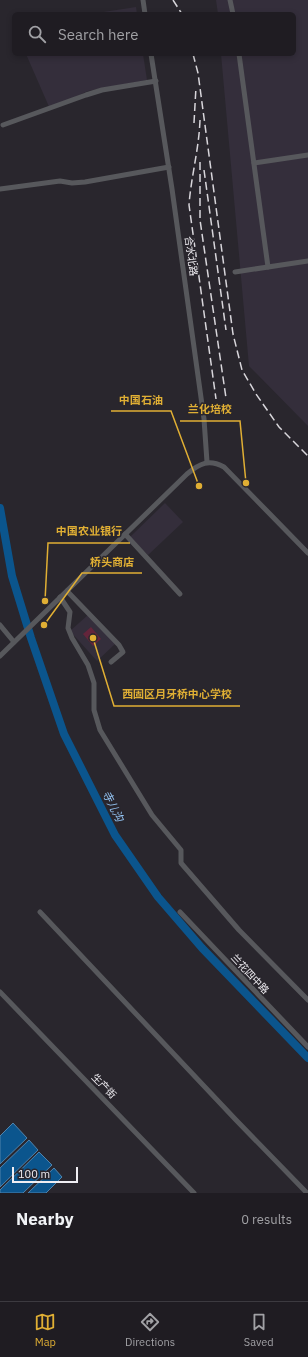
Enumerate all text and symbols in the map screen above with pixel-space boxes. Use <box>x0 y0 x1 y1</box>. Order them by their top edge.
search box <box>12 12 296 56</box>
icon: search <box>26 23 48 45</box>
text: Search here <box>58 25 138 44</box>
street label: 合水北路 <box>182 235 200 277</box>
callout: 中国石油 <box>111 388 171 411</box>
text: 中国石油 <box>119 393 163 407</box>
callout: 兰化培校 <box>180 398 240 421</box>
text: 兰化培校 <box>188 402 232 416</box>
callout: 中国农业银行 <box>48 520 130 543</box>
text: 中国农业银行 <box>56 524 122 538</box>
callout: 桥头商店 <box>82 550 142 573</box>
text: 桥头商店 <box>90 555 134 569</box>
callout: 西固区月牙桥中心学校 <box>114 683 240 706</box>
text: 西固区月牙桥中心学校 <box>122 687 232 701</box>
water label: 寺儿沟 <box>99 788 127 825</box>
street label: 兰花四中路 <box>228 951 272 997</box>
street label: 生产街 <box>89 1071 119 1101</box>
scale bar <box>12 1165 78 1184</box>
text: 100 m <box>18 1167 50 1181</box>
text: Nearby <box>16 1208 74 1230</box>
text: 0 results <box>241 1211 292 1228</box>
tab: Map <box>34 1311 56 1349</box>
tab: Directions <box>125 1311 175 1349</box>
tab: Saved <box>244 1311 274 1349</box>

